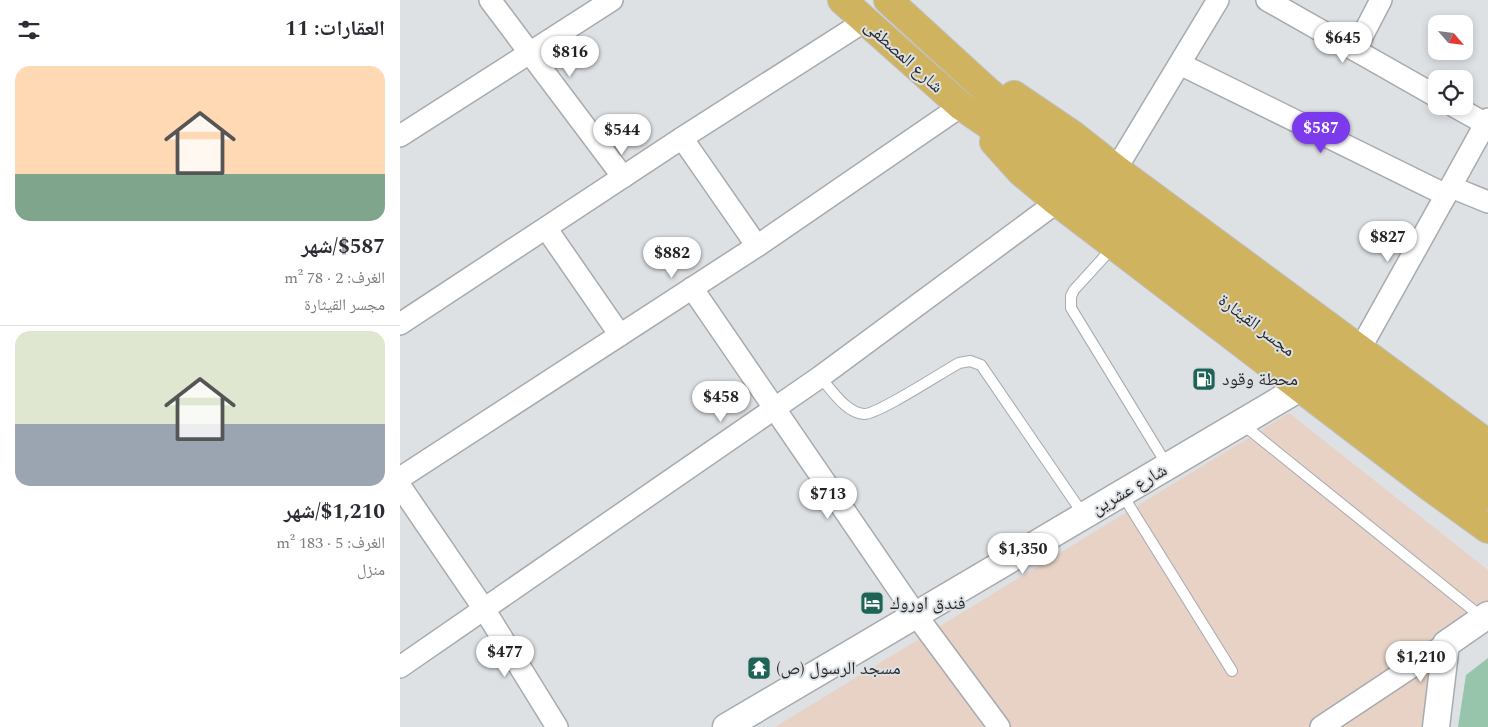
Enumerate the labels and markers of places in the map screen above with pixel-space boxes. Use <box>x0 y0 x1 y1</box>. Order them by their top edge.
pin: $645 <box>1313 22 1373 64</box>
pin: $816 <box>540 36 600 78</box>
pin: $587 <box>1291 112 1351 154</box>
pin: $544 <box>592 114 652 156</box>
pin: $827 <box>1358 220 1418 263</box>
pin: $882 <box>642 236 702 279</box>
fuel station icon: محطة وقود <box>1191 366 1217 392</box>
place label: محطة وقود <box>1222 366 1298 393</box>
pin: $458 <box>691 380 751 423</box>
pin: $713 <box>798 478 858 520</box>
pin: $1,350 <box>982 532 1064 575</box>
hotel icon: فندق اوروك <box>859 590 885 616</box>
place label: فندق اوروك <box>890 590 966 617</box>
pin: $477 <box>475 636 535 678</box>
pin: $1,210 <box>1380 640 1462 683</box>
temple icon: مسجد الرسول (ص) <box>746 655 772 681</box>
place label: مسجد الرسول (ص) <box>776 655 901 682</box>

